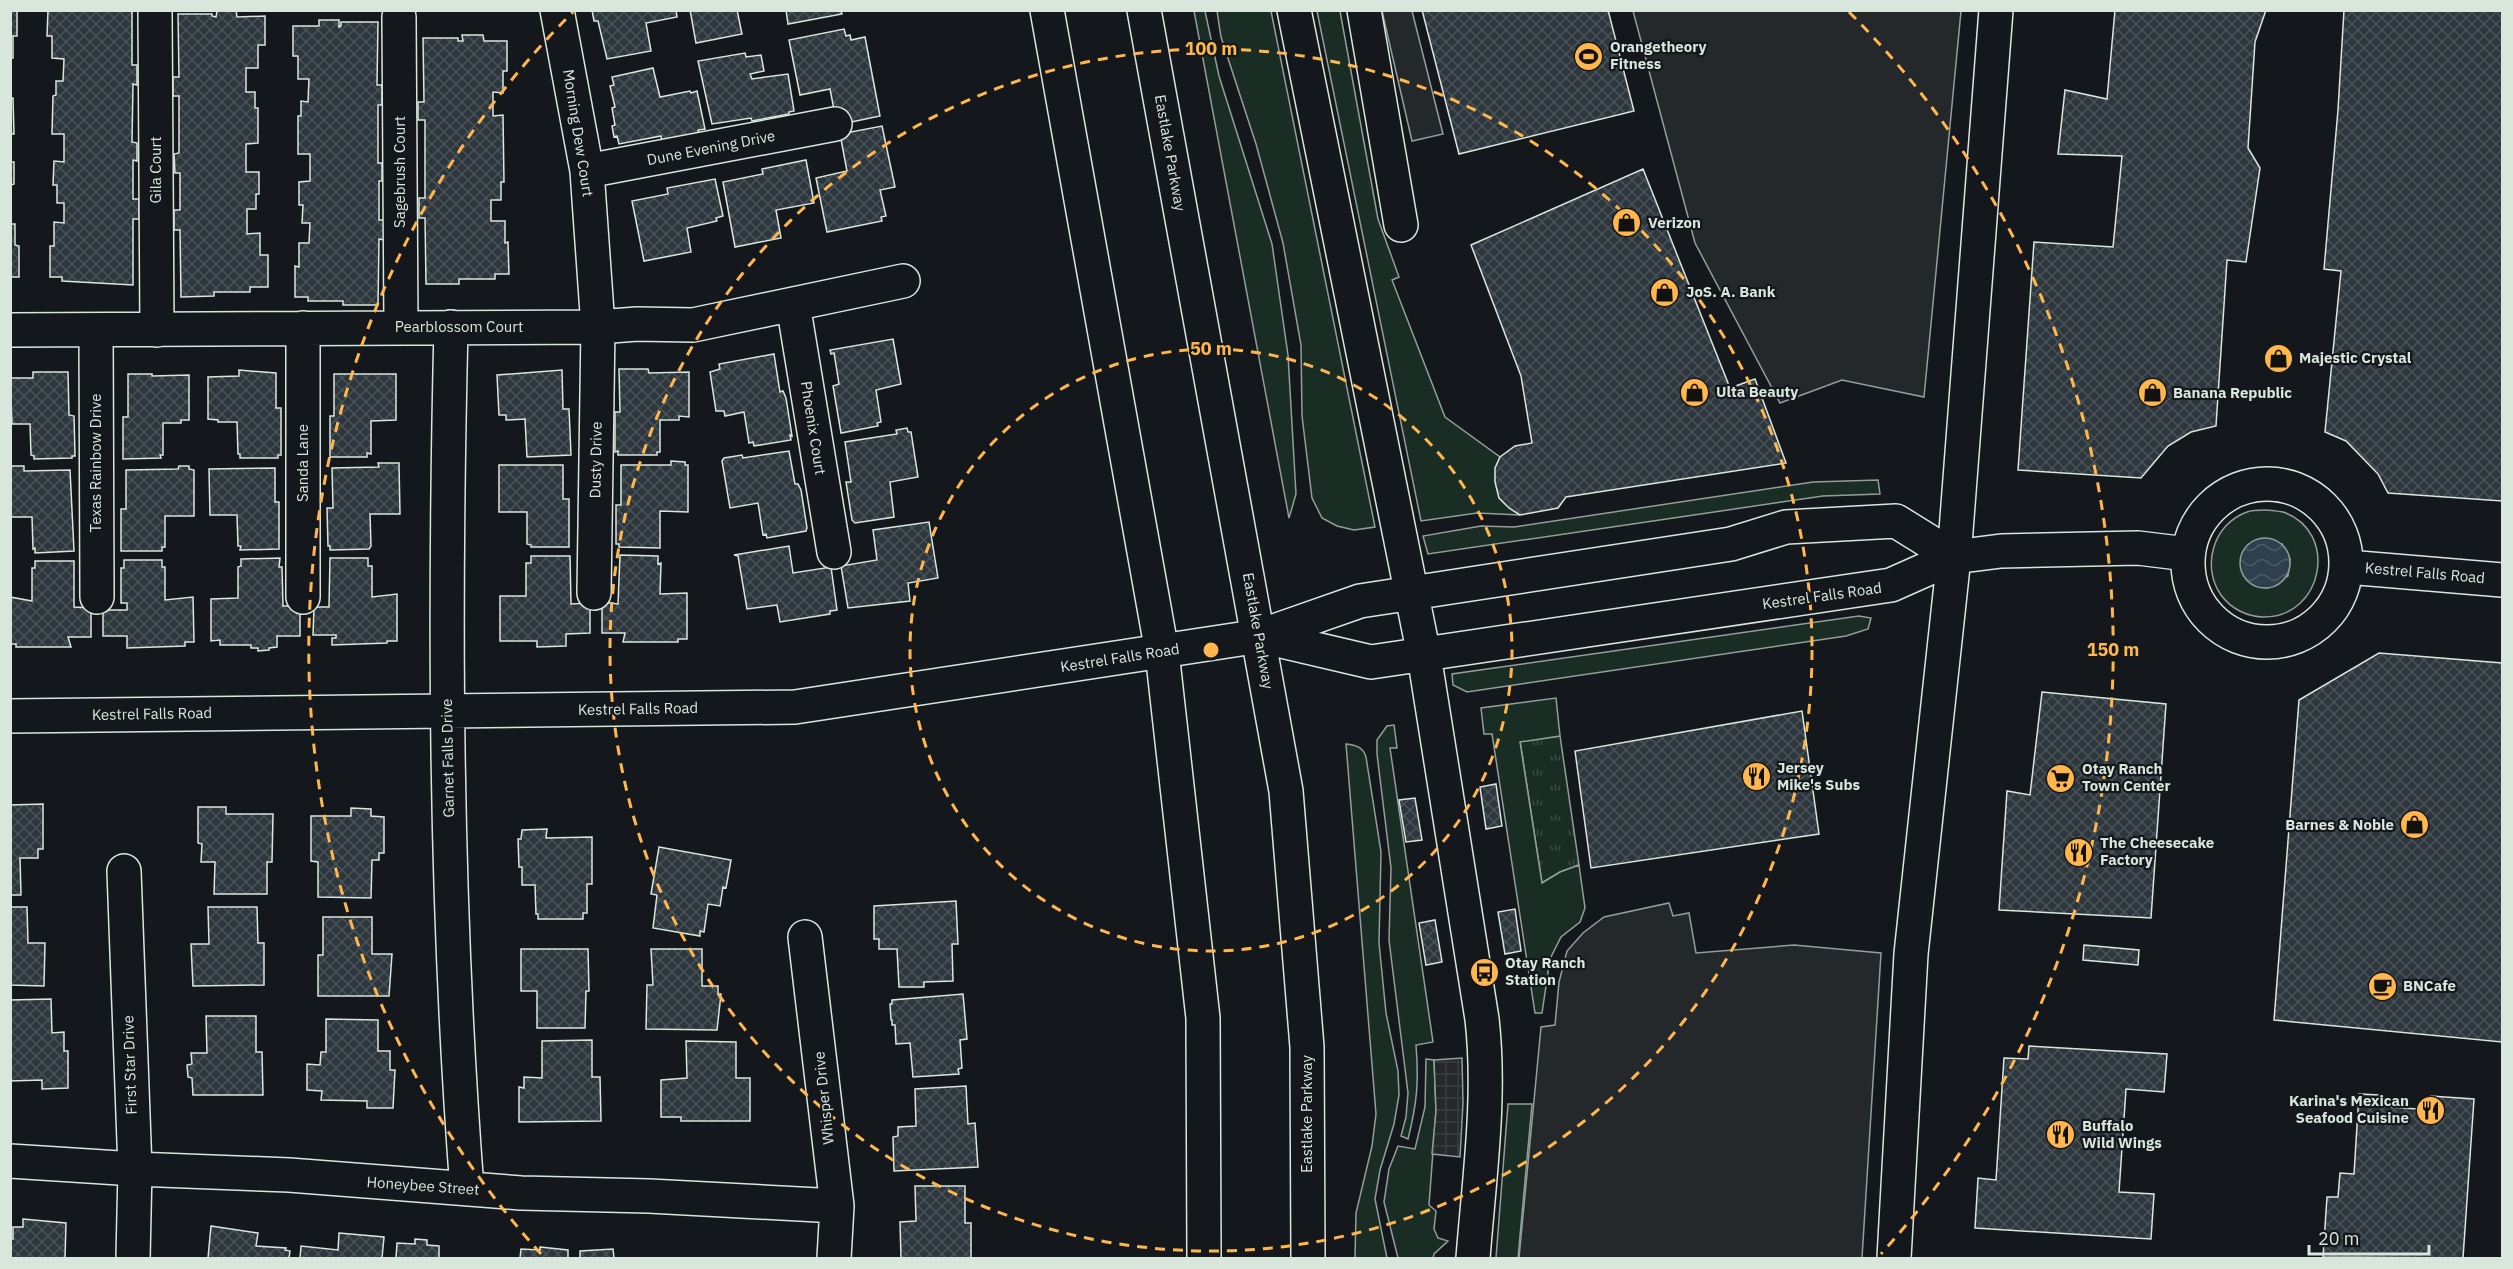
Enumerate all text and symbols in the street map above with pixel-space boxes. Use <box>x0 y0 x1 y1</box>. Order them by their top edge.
text: 100 m <box>1185 37 1237 60</box>
place label: Orangetheory Fitness <box>1610 37 1706 73</box>
sports icon: Orangetheory Fitness <box>1573 40 1605 72</box>
street label: Morning Dew Court <box>559 68 598 198</box>
street label: Eastlake Parkway <box>1151 93 1190 213</box>
street label: Sagebrush Court <box>390 116 409 228</box>
street label: Dune Evening Drive <box>645 126 777 169</box>
street label: Gila Court <box>146 137 165 203</box>
shop icon: Verizon <box>1611 207 1643 239</box>
place label: Verizon <box>1648 213 1701 232</box>
shop icon: JoS. A. Bank <box>1649 276 1681 308</box>
place label: JoS. A. Bank <box>1686 282 1776 301</box>
street label: Pearblossom Court <box>395 317 523 336</box>
text: 50 m <box>1190 337 1232 360</box>
shop icon: Majestic Crystal <box>2262 342 2294 374</box>
place label: Majestic Crystal <box>2299 348 2412 367</box>
shop icon: Ulta Beauty <box>1679 376 1711 408</box>
shop icon: Banana Republic <box>2136 377 2168 409</box>
street label: Phoenix Court <box>797 380 830 476</box>
place label: Ulta Beauty <box>1716 382 1798 401</box>
place label: Banana Republic <box>2173 383 2292 402</box>
street label: Texas Rainbow Drive <box>86 394 105 532</box>
street label: Dusty Drive <box>585 421 606 499</box>
street label: Sanda Lane <box>293 424 312 502</box>
street label: Kestrel Falls Road <box>2364 558 2486 587</box>
street label: Eastlake Parkway <box>1239 571 1278 691</box>
street label: Kestrel Falls Road <box>1761 578 1883 613</box>
text: 150 m <box>2087 638 2139 661</box>
street label: Kestrel Falls Road <box>1059 639 1181 676</box>
centre of rings <box>1201 640 1221 660</box>
street label: Garnet Falls Drive <box>437 698 458 818</box>
street label: Kestrel Falls Road <box>578 698 698 719</box>
street label: Kestrel Falls Road <box>92 703 212 724</box>
place label: Jersey Mike's Subs <box>1777 758 1860 794</box>
place label: Otay Ranch Town Center <box>2082 759 2171 795</box>
restaurant icon: Jersey Mike's Subs <box>1740 761 1772 793</box>
supermarket icon: Otay Ranch Town Center <box>2045 762 2077 794</box>
shop icon: Barnes & Noble <box>2399 809 2431 841</box>
place label: Barnes & Noble <box>2285 815 2394 834</box>
place label: The Cheesecake Factory <box>2100 833 2214 869</box>
restaurant icon: The Cheesecake Factory <box>2063 836 2095 868</box>
place label: Otay Ranch Station <box>1505 953 1586 989</box>
bus stop icon: Otay Ranch Station <box>1468 956 1500 988</box>
cafe icon: BNCafe <box>2366 970 2398 1002</box>
place label: BNCafe <box>2403 976 2456 995</box>
street label: First Star Drive <box>118 1015 141 1115</box>
street label: Whisper Drive <box>809 1050 838 1146</box>
street label: Eastlake Parkway <box>1297 1055 1316 1173</box>
place label: Karina's Mexican Seafood Cuisine <box>2289 1091 2409 1127</box>
restaurant icon: Karina's Mexican Seafood Cuisine <box>2414 1094 2446 1126</box>
place label: Buffalo Wild Wings <box>2082 1116 2162 1152</box>
restaurant icon: Buffalo Wild Wings <box>2045 1119 2077 1151</box>
street label: Honeybee Street <box>366 1172 480 1199</box>
scale bar <box>2309 1218 2429 1256</box>
text: 20 m <box>2318 1227 2360 1250</box>

